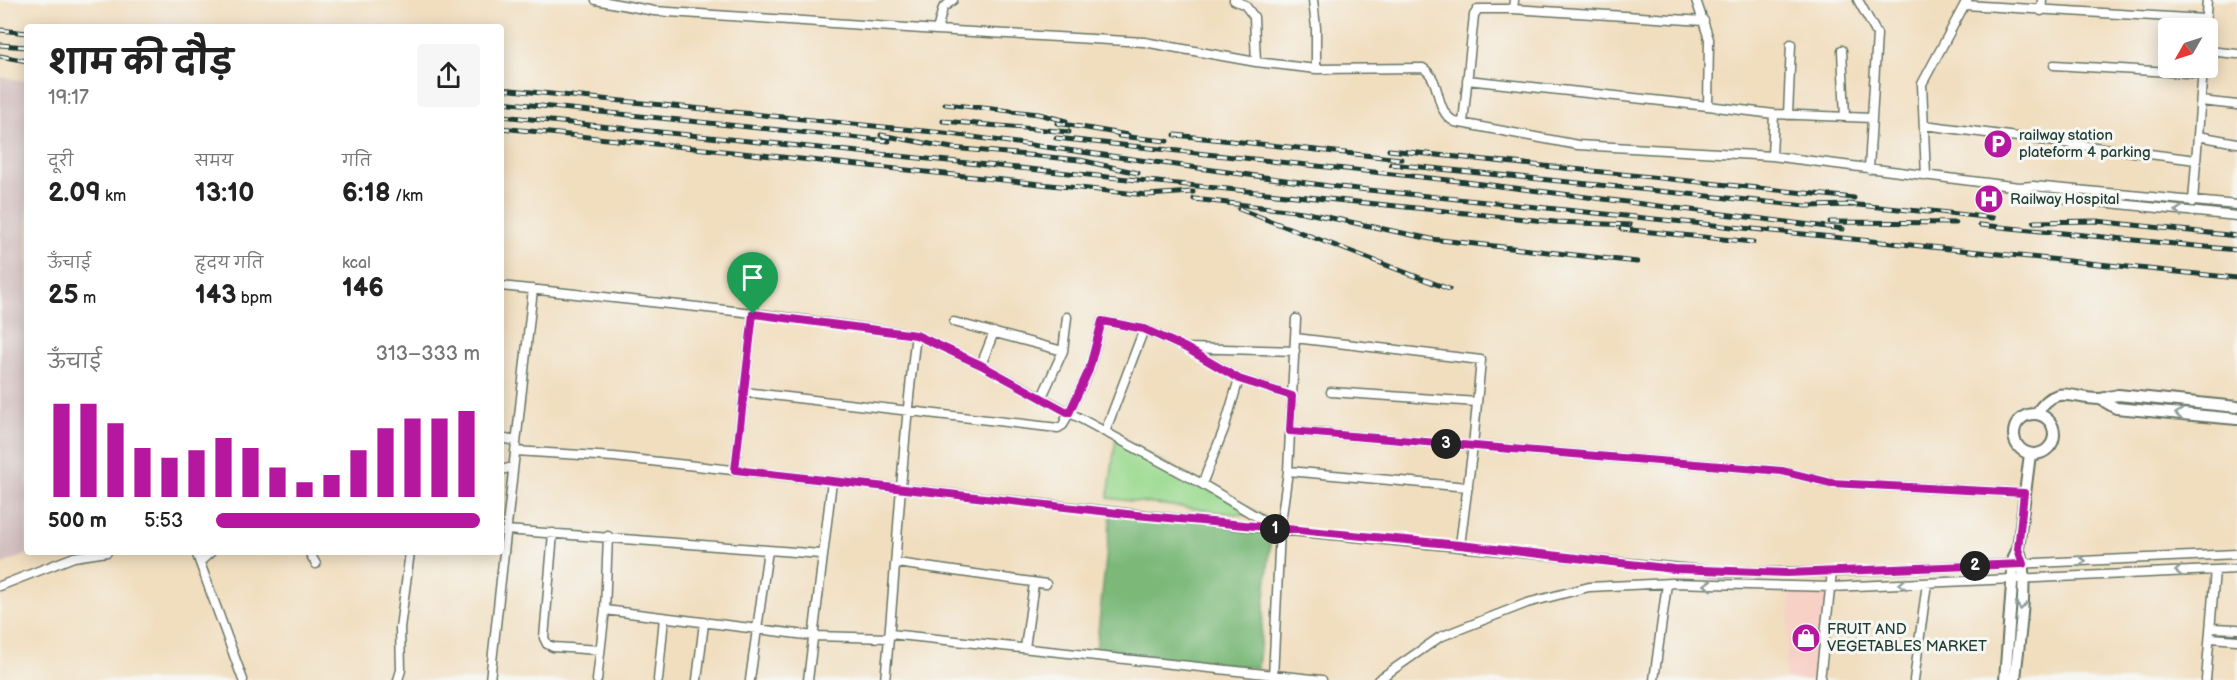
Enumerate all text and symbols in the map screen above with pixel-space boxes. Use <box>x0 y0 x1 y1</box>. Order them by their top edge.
north arrow <box>2158 18 2218 78</box>
map controls <box>2158 18 2218 78</box>
text: शाम की दौड़ <box>48 43 233 83</box>
button: share <box>417 44 480 107</box>
text: 19:17 <box>48 86 89 110</box>
place label: railway station plateform 4 parking <box>2019 126 2151 162</box>
parking icon: railway station plateform 4 parking <box>1982 128 2014 160</box>
text: दूरी <box>48 152 73 171</box>
text: समय <box>195 152 233 171</box>
text: गति <box>342 152 371 171</box>
text: 2.09 <box>48 178 101 209</box>
text: 13:10 <box>195 178 255 209</box>
text: 6:18 <box>342 178 391 209</box>
hospital icon: Railway Hospital <box>1973 183 2005 215</box>
text: km <box>101 187 126 206</box>
text: /km <box>391 187 423 206</box>
place label: Railway Hospital <box>2010 190 2119 209</box>
one-way arrow <box>2174 205 2183 218</box>
pin <box>727 252 778 314</box>
text: ऊँचाई <box>48 254 91 273</box>
text: हृदय गति <box>195 254 263 273</box>
text: kcal <box>342 254 371 273</box>
icon: arrive <box>736 261 769 294</box>
text: 146 <box>342 273 384 304</box>
text: 25 <box>48 280 79 311</box>
text: 143 <box>195 280 236 311</box>
text: m <box>79 289 96 308</box>
text: bpm <box>236 289 272 308</box>
text: 313–333 m <box>376 342 480 366</box>
text: ऊँचाई <box>48 350 102 374</box>
one-way arrow <box>2174 408 2183 421</box>
pin: 3 <box>1431 429 1461 459</box>
text: 3 <box>1441 434 1451 453</box>
text: 500 m <box>48 509 107 533</box>
text: 5:53 <box>144 509 183 533</box>
pin: 1 <box>1260 514 1290 544</box>
text: 1 <box>1272 519 1278 538</box>
pin: 2 <box>1960 551 1990 581</box>
one-way arrow <box>2077 555 2086 567</box>
text: 2 <box>1970 556 1980 575</box>
one-way arrow <box>2174 565 2183 578</box>
one-way arrow <box>1703 578 1712 591</box>
one-way arrow <box>1898 578 1907 591</box>
one-way arrow <box>2015 602 2028 611</box>
place label: FRUIT AND VEGETABLES MARKET <box>1827 620 1987 656</box>
shop icon: FRUIT AND VEGETABLES MARKET <box>1790 622 1822 654</box>

